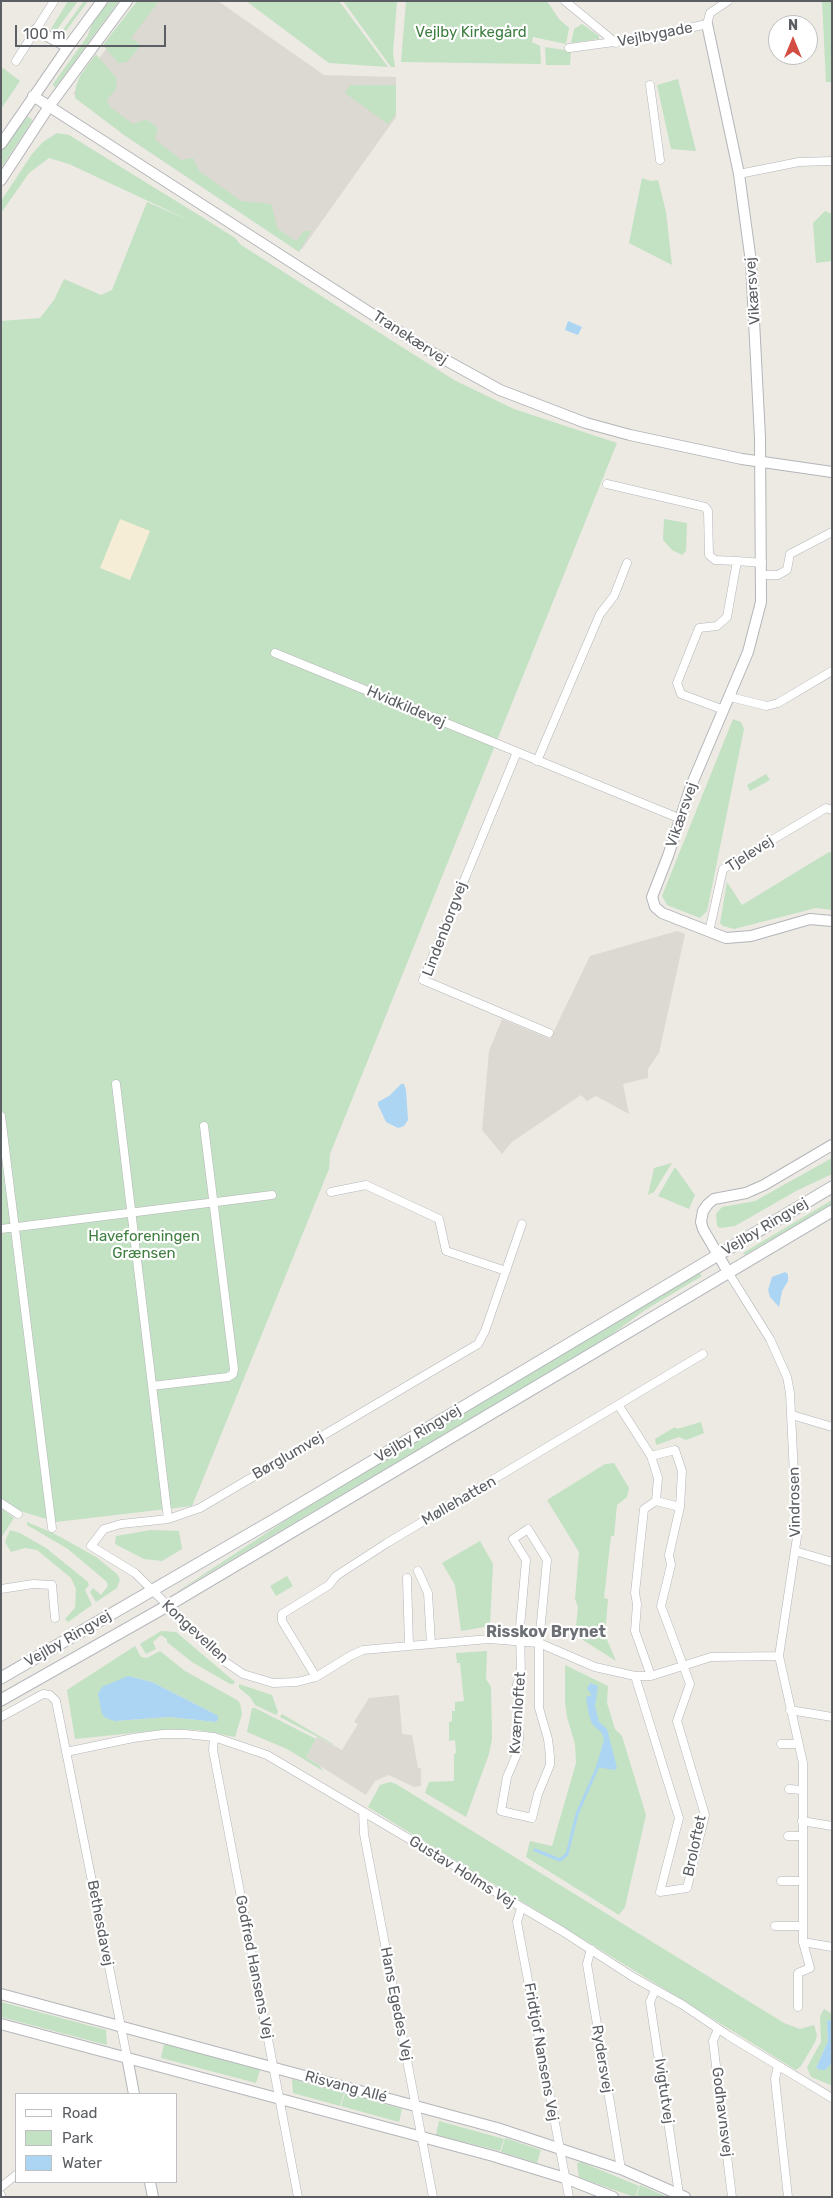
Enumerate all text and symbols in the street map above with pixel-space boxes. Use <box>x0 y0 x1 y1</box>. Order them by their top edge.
scale bar <box>18 15 169 47</box>
north arrow <box>768 15 818 65</box>
text: N <box>788 17 798 34</box>
street label: Vejlbygade <box>616 19 694 51</box>
park label: Vejlby Kirkegård <box>415 24 527 42</box>
text: 100 m <box>23 25 65 43</box>
street label: Vikærsvej <box>742 257 764 325</box>
street label: Tranekærvej <box>369 307 451 369</box>
street label: Hvidkildevej <box>364 682 448 732</box>
street label: Vikærsvej <box>662 780 702 850</box>
street label: Tjelevej <box>723 832 777 876</box>
street label: Lindenborgvej <box>419 879 471 979</box>
street label: Vejlby Ringvej <box>719 1194 811 1260</box>
park label: Haveforeningen Grænsen <box>88 1228 200 1263</box>
street label: Vejlby Ringvej <box>372 1401 464 1467</box>
street label: Børglumvej <box>249 1428 327 1484</box>
street label: Vindrosen <box>785 1466 805 1538</box>
street label: Møllehatten <box>419 1473 499 1529</box>
street label: Kongevellen <box>158 1597 232 1667</box>
street label: Vejlby Ringvej <box>21 1607 115 1671</box>
district label: Risskov Brynet <box>486 1622 606 1642</box>
street label: Kværnloftet <box>506 1671 530 1755</box>
street label: Broloftet <box>680 1814 710 1878</box>
street label: Gustav Holms Vej <box>406 1832 518 1912</box>
street label: Bethesdavej <box>83 1879 117 1967</box>
street label: Godfred Hansens Vej <box>231 1894 277 2040</box>
street label: Hans Egedes Vej <box>376 1946 416 2062</box>
street label: Fridtjof Nansens Vej <box>520 1982 562 2122</box>
street label: Rydersvej <box>588 2024 616 2094</box>
street label: Ivigtutvej <box>650 2057 678 2125</box>
street label: Godhavnsvej <box>708 2066 736 2158</box>
street label: Risvang Allé <box>303 2067 389 2107</box>
legend <box>15 2093 178 2183</box>
text: Road <box>62 2104 98 2122</box>
text: Park <box>62 2129 93 2147</box>
text: Water <box>62 2154 102 2172</box>

